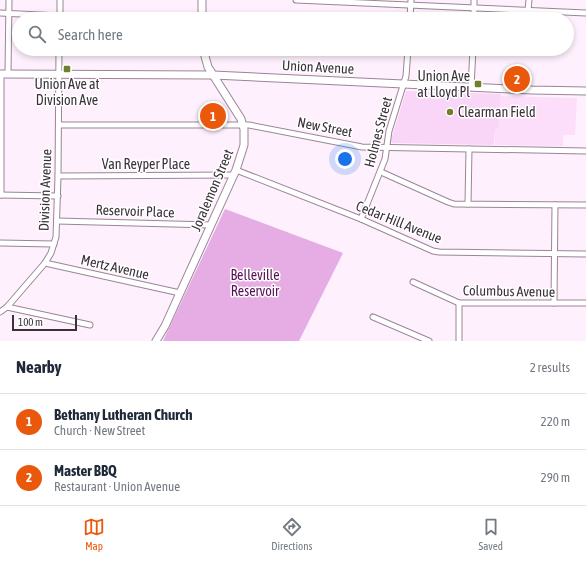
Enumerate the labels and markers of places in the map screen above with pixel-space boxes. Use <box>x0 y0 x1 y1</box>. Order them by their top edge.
marker: Union Ave at Division Ave <box>62 64 72 74</box>
pin: 2 <box>504 64 530 94</box>
place label: Union Ave at Lloyd Pl <box>417 68 470 100</box>
place label: Union Ave at Division Ave <box>35 76 99 108</box>
marker: Union Ave at Lloyd Pl <box>473 79 483 89</box>
pin: 1 <box>200 101 226 131</box>
place label: Clearman Field <box>458 104 536 120</box>
marker: Clearman Field <box>445 107 455 117</box>

